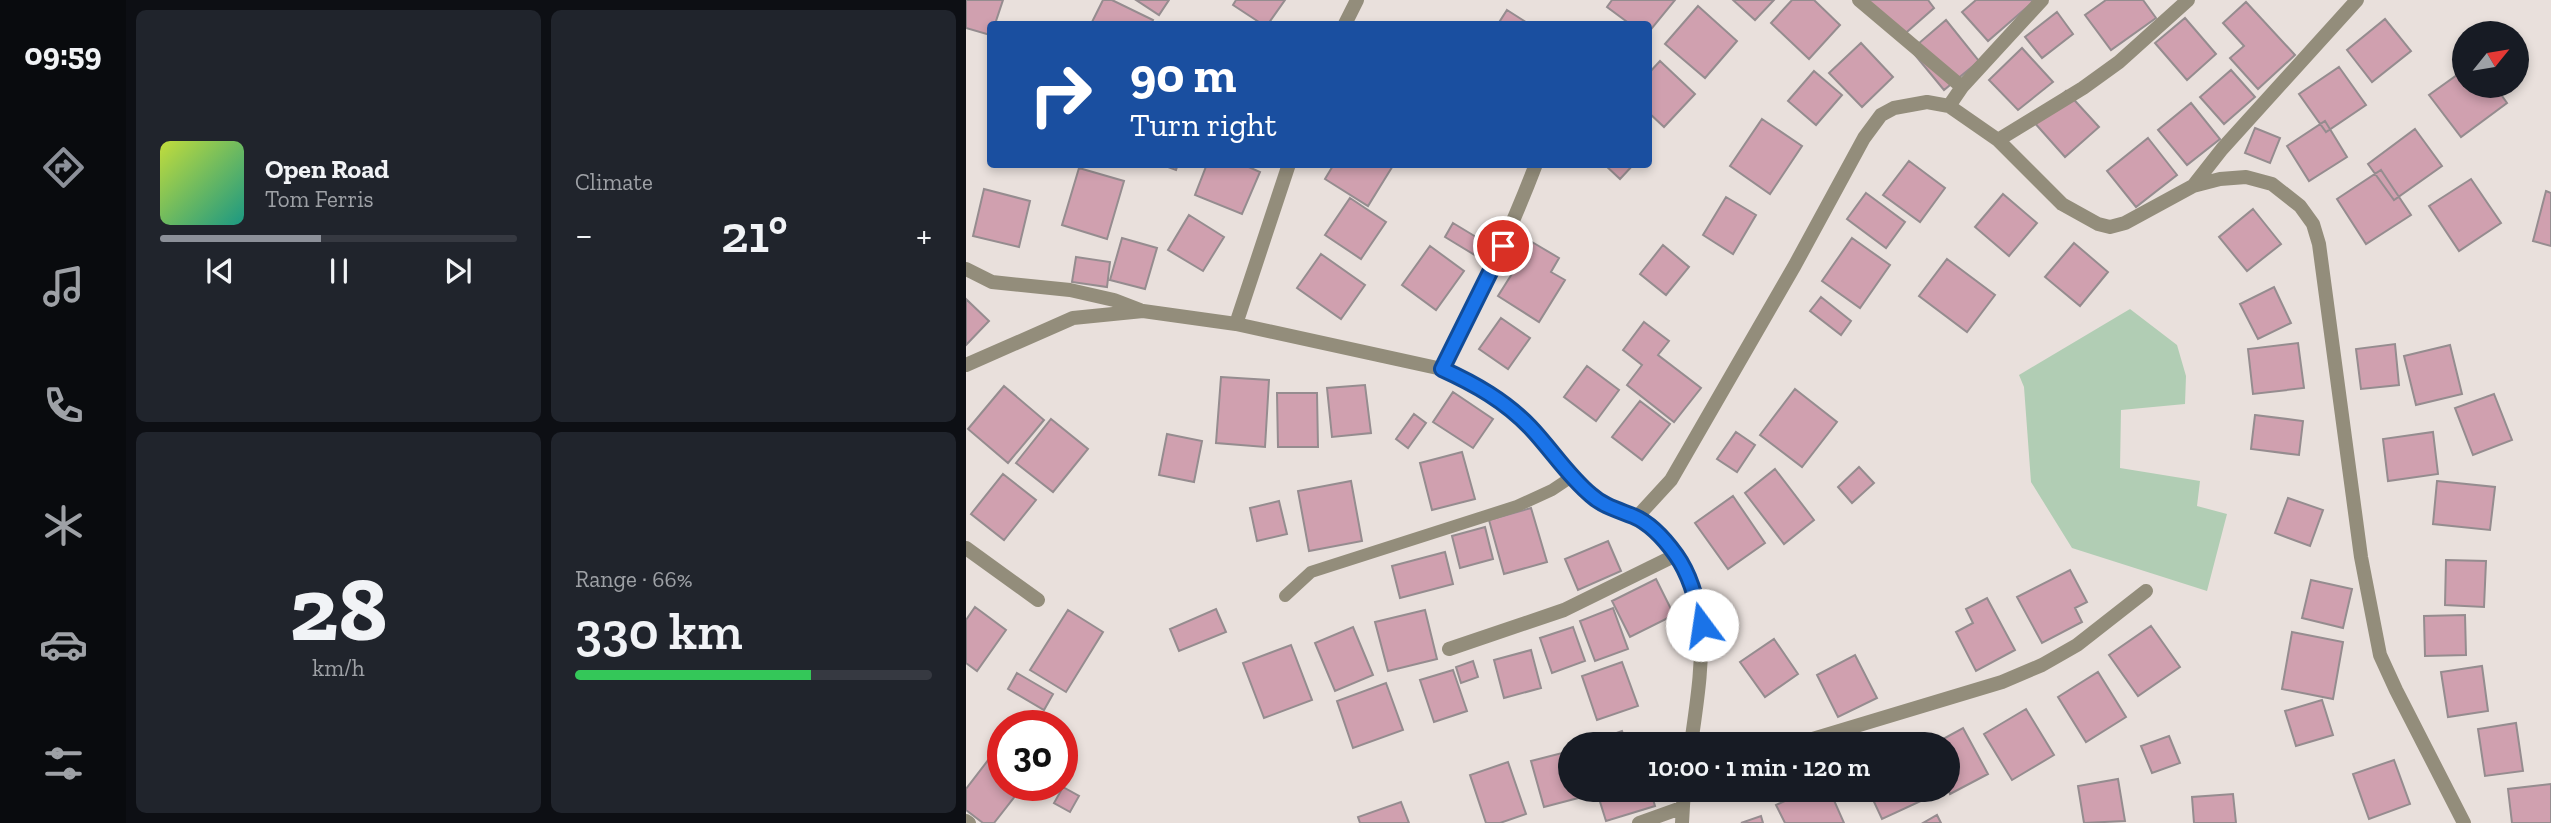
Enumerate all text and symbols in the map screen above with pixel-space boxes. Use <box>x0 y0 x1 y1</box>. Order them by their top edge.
north arrow <box>2452 21 2529 98</box>
map controls <box>2452 21 2529 98</box>
text: 09:59 <box>24 35 102 73</box>
text: 90 m <box>1130 46 1237 105</box>
icon: right <box>1015 49 1106 140</box>
text: Turn right <box>1130 106 1277 144</box>
icon: directions <box>39 143 88 192</box>
text: Open Road <box>265 153 389 185</box>
text: Climate <box>575 168 653 196</box>
text: Tom Ferris <box>265 185 374 213</box>
text: 21° <box>721 203 788 265</box>
text: − <box>575 212 593 258</box>
text: + <box>916 212 932 258</box>
pin <box>1473 216 1533 276</box>
icon: arrive <box>1484 227 1522 265</box>
icon: previous <box>201 252 239 290</box>
icon: pause <box>320 252 358 290</box>
icon: next <box>439 252 477 290</box>
icon: music <box>39 262 88 311</box>
icon: phone <box>39 381 88 430</box>
icon: climate <box>39 501 88 550</box>
text: 28 <box>290 554 387 663</box>
text: Range · 66% <box>575 565 693 593</box>
position arrow <box>1665 588 1739 662</box>
text: 330 km <box>575 600 743 662</box>
icon: car <box>39 620 88 669</box>
text: km/h <box>312 654 365 682</box>
speed limit sign: 30 <box>987 710 1078 801</box>
icon: filters <box>39 739 88 788</box>
text: 10:00 · 1 min · 120 m <box>1648 751 1870 783</box>

